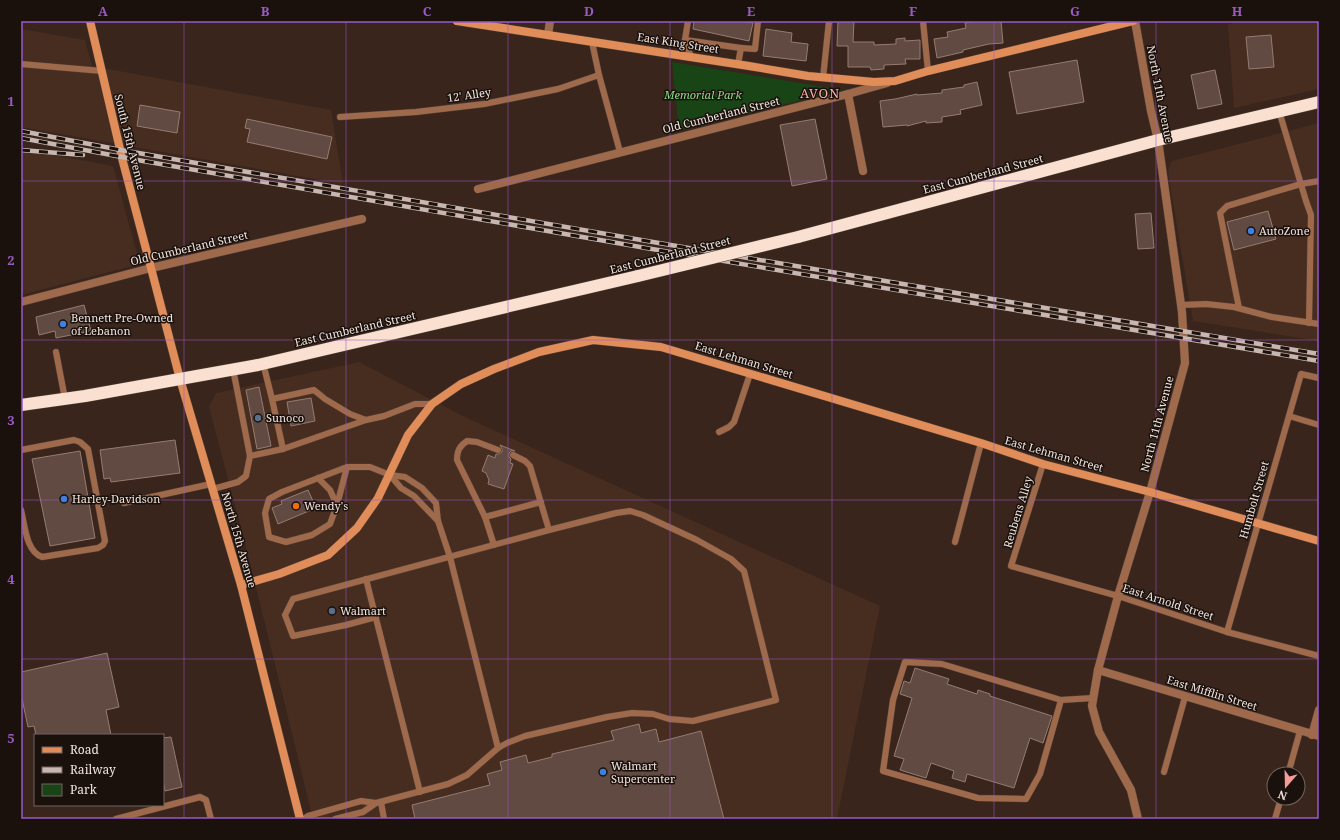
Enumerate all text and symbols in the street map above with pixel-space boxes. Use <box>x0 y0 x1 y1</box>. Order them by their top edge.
text: A <box>98 2 108 20</box>
text: B <box>261 2 270 20</box>
text: C <box>423 2 432 20</box>
text: D <box>584 2 594 20</box>
text: E <box>747 2 756 20</box>
text: F <box>909 2 917 20</box>
text: G <box>1070 2 1080 20</box>
text: H <box>1232 2 1243 20</box>
street label: East King Street <box>636 29 720 56</box>
street label: North 11th Avenue <box>1144 44 1177 144</box>
street label: 12' Alley <box>446 84 493 105</box>
district label: AVON <box>800 84 840 102</box>
park label: Memorial Park <box>663 87 743 102</box>
text: 1 <box>7 92 15 110</box>
street label: South 15th Avenue <box>111 92 150 192</box>
street label: Old Cumberland Street <box>661 93 781 136</box>
street label: East Cumberland Street <box>921 150 1045 197</box>
place label: AutoZone <box>1259 223 1310 238</box>
marker: AutoZone <box>1246 226 1256 236</box>
street label: Old Cumberland Street <box>129 227 249 268</box>
street label: East Cumberland Street <box>608 232 732 277</box>
text: 2 <box>7 251 15 269</box>
street label: East Cumberland Street <box>293 307 417 350</box>
place label: Bennett Pre-Owned of Lebanon <box>71 310 174 338</box>
marker: Bennett Pre-Owned of Lebanon <box>58 319 68 329</box>
street label: East Lehman Street <box>693 337 795 382</box>
street label: North 11th Avenue <box>1136 374 1177 474</box>
place label: Sunoco <box>266 410 304 425</box>
text: 3 <box>7 411 15 429</box>
marker: Sunoco <box>253 413 263 423</box>
street label: East Lehman Street <box>1003 432 1105 475</box>
street label: Humbolt Street <box>1235 459 1272 540</box>
street label: Reubens Alley <box>999 473 1036 550</box>
street label: North 15th Avenue <box>219 490 260 590</box>
place label: Harley-Davidson <box>72 491 160 506</box>
marker: Harley-Davidson <box>59 494 69 504</box>
place label: Wendy's <box>304 498 348 513</box>
marker: Wendy's <box>291 501 301 511</box>
text: 4 <box>7 570 15 588</box>
street label: East Arnold Street <box>1121 580 1216 623</box>
place label: Walmart <box>340 603 386 618</box>
marker: Walmart <box>327 606 337 616</box>
street label: East Mifflin Street <box>1165 672 1259 713</box>
text: 5 <box>7 729 15 747</box>
legend <box>34 734 164 806</box>
text: Road <box>70 741 100 758</box>
place label: Walmart Supercenter <box>611 758 676 786</box>
text: Railway <box>70 761 116 778</box>
north arrow <box>1266 766 1306 806</box>
marker: Walmart Supercenter <box>598 767 608 777</box>
text: Park <box>70 781 98 798</box>
text: N <box>1275 787 1289 804</box>

